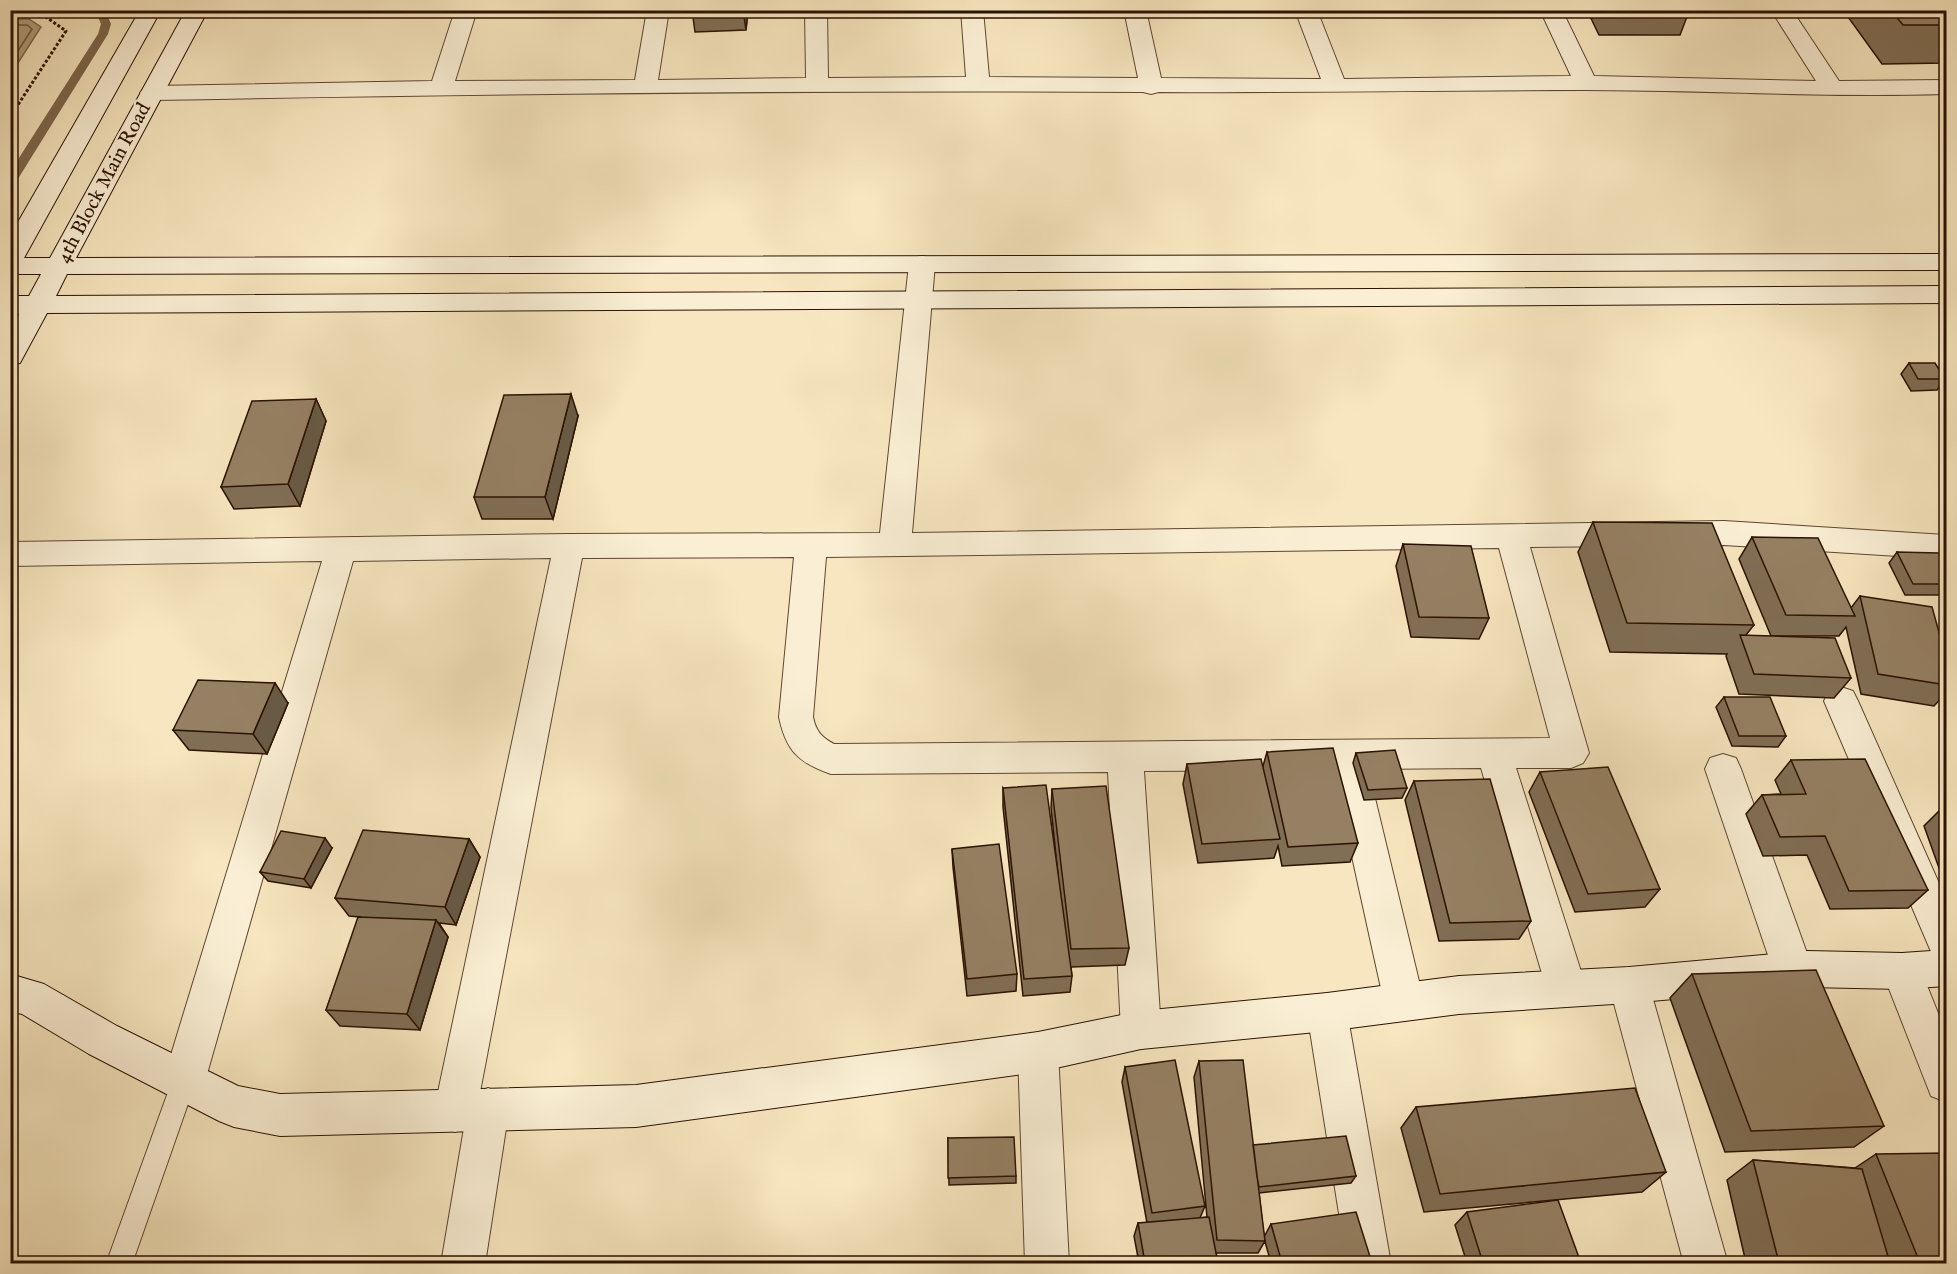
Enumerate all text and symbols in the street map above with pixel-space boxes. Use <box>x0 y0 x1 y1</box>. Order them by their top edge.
street label: 4th Block Main Road <box>51 98 157 267</box>

